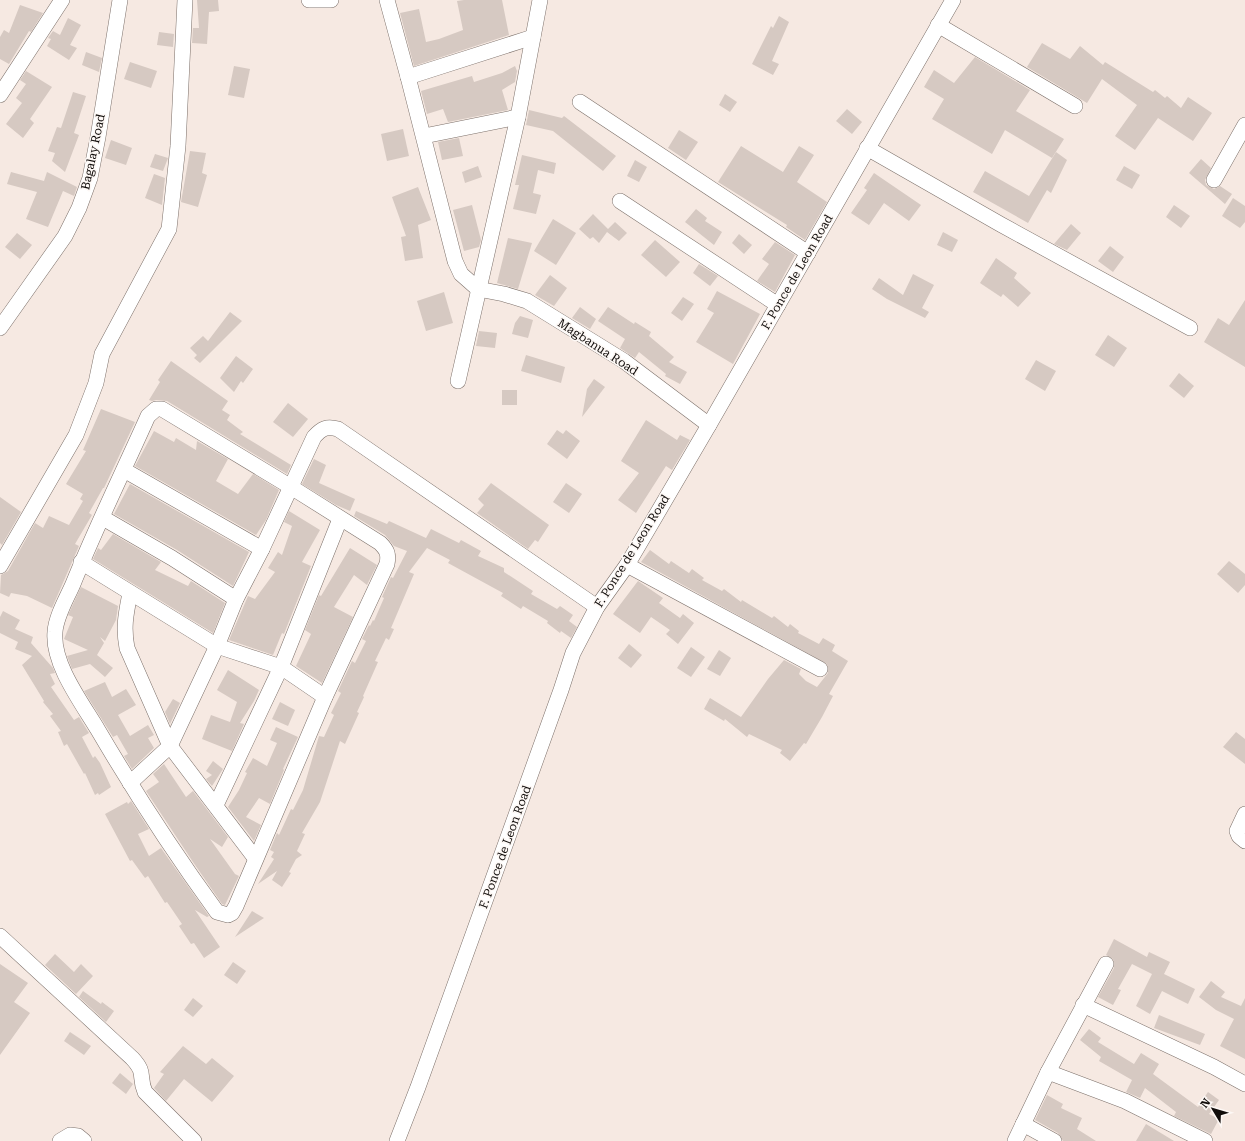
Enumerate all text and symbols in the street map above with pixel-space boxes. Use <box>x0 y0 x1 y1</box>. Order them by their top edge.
street label: Bagalay Road <box>78 113 108 191</box>
street label: F. Ponce de Leon Road <box>758 212 836 332</box>
street label: Magbanua Road <box>555 316 641 378</box>
street label: F. Ponce de Leon Road <box>592 492 673 610</box>
street label: F. Ponce de Leon Road <box>476 783 534 911</box>
north arrow <box>1193 1089 1233 1129</box>
text: N <box>1198 1095 1214 1110</box>

